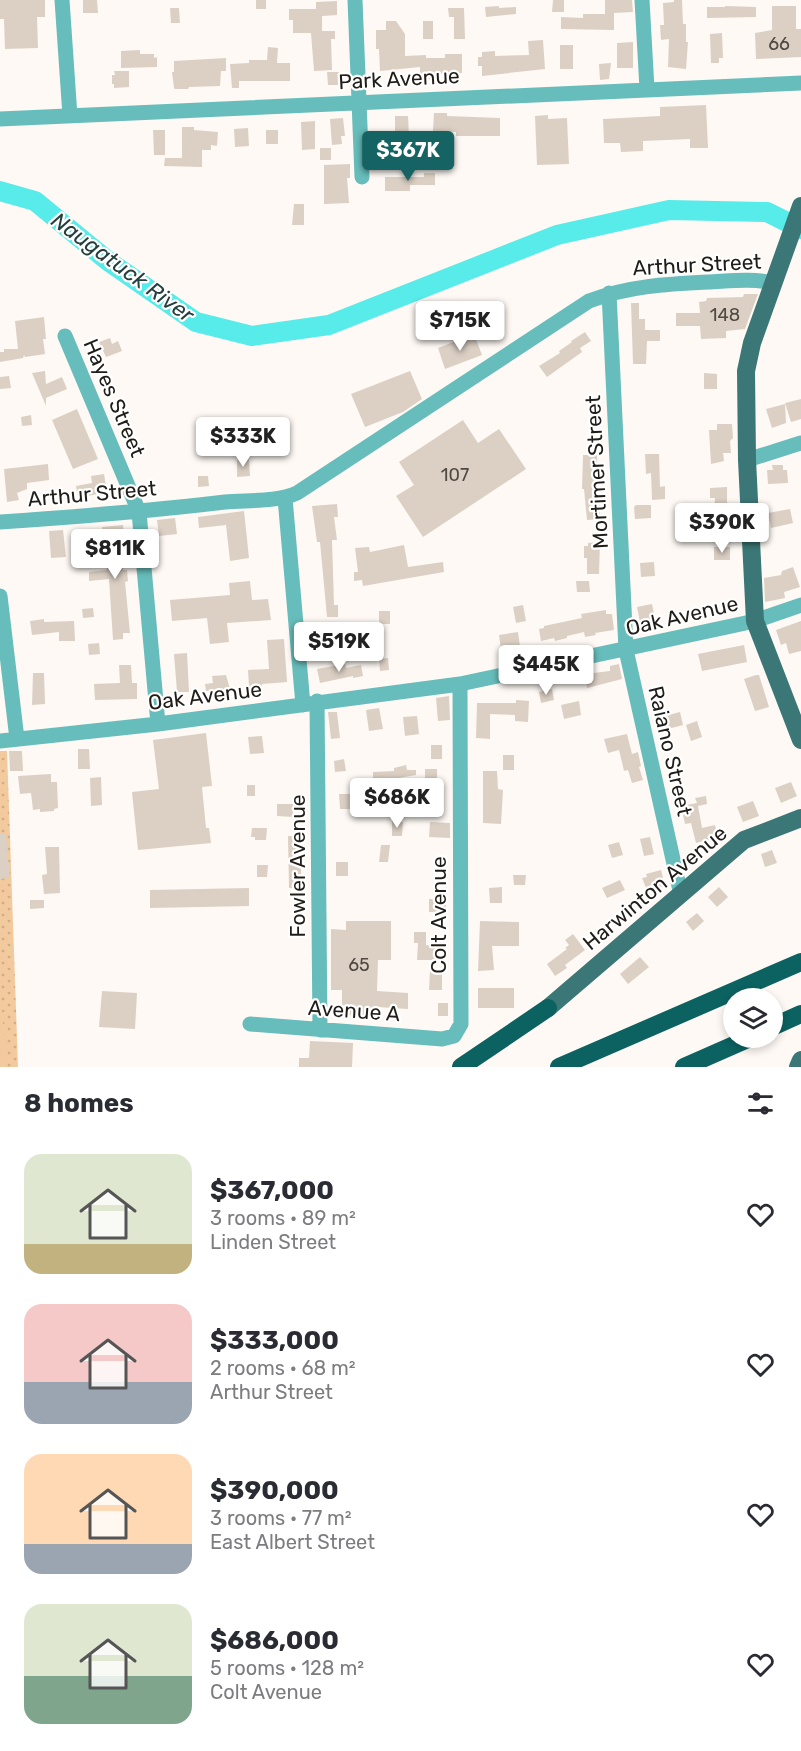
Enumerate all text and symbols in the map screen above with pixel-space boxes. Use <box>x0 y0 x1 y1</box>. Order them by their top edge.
house number: 66 <box>768 33 790 55</box>
street label: Park Avenue <box>338 63 460 94</box>
pin: $367K <box>366 131 450 182</box>
text: $367K <box>376 138 440 162</box>
water label: Naugatuck River <box>46 207 201 329</box>
street label: Arthur Street <box>632 249 762 280</box>
pin: $715K <box>418 301 502 352</box>
house number: 148 <box>710 304 740 326</box>
text: $715K <box>430 308 490 332</box>
street label: Hayes Street <box>78 335 151 461</box>
street label: Mortimer Street <box>580 395 613 549</box>
pin: $333K <box>201 417 285 468</box>
text: $333K <box>210 424 276 448</box>
house number: 107 <box>441 464 469 486</box>
street label: Arthur Street <box>27 475 157 512</box>
pin: $390K <box>680 503 764 554</box>
text: $390K <box>689 510 755 534</box>
pin: $811K <box>73 529 157 580</box>
text: $811K <box>85 536 145 560</box>
street label: Oak Avenue <box>623 590 741 641</box>
pin: $519K <box>297 622 381 673</box>
text: $519K <box>308 629 370 653</box>
pin: $445K <box>504 645 588 696</box>
text: $445K <box>513 652 579 676</box>
street label: Oak Avenue <box>147 676 263 715</box>
street label: Raiano Street <box>643 683 698 818</box>
pin: $686K <box>355 778 439 829</box>
text: $686K <box>364 785 430 809</box>
street label: Fowler Avenue <box>285 794 310 938</box>
street label: Harwinton Avenue <box>578 820 732 955</box>
street label: Colt Avenue <box>426 856 451 974</box>
house number: 65 <box>348 954 370 976</box>
map controls <box>723 988 783 1048</box>
button: layers <box>723 988 783 1048</box>
street label: Avenue A <box>307 995 401 1026</box>
icon: filters <box>744 1087 777 1120</box>
text: 8 homes <box>24 1088 134 1119</box>
text: $367,000 <box>210 1175 334 1206</box>
icon: home <box>72 1178 144 1250</box>
icon: heart <box>744 1198 777 1231</box>
text: 3 rooms · 89 m² <box>210 1206 356 1230</box>
text: Linden Street <box>210 1230 336 1254</box>
text: $333,000 <box>210 1325 339 1356</box>
icon: home <box>72 1328 144 1400</box>
icon: heart <box>744 1348 777 1381</box>
text: 2 rooms · 68 m² <box>210 1356 356 1380</box>
text: Arthur Street <box>210 1380 333 1404</box>
text: $390,000 <box>210 1475 339 1506</box>
icon: home <box>72 1478 144 1550</box>
icon: heart <box>744 1498 777 1531</box>
text: 3 rooms · 77 m² <box>210 1506 352 1530</box>
text: East Albert Street <box>210 1530 375 1554</box>
text: $686,000 <box>210 1625 339 1656</box>
icon: home <box>72 1628 144 1700</box>
icon: heart <box>744 1648 777 1681</box>
text: 5 rooms · 128 m² <box>210 1656 364 1680</box>
text: Colt Avenue <box>210 1680 322 1704</box>

